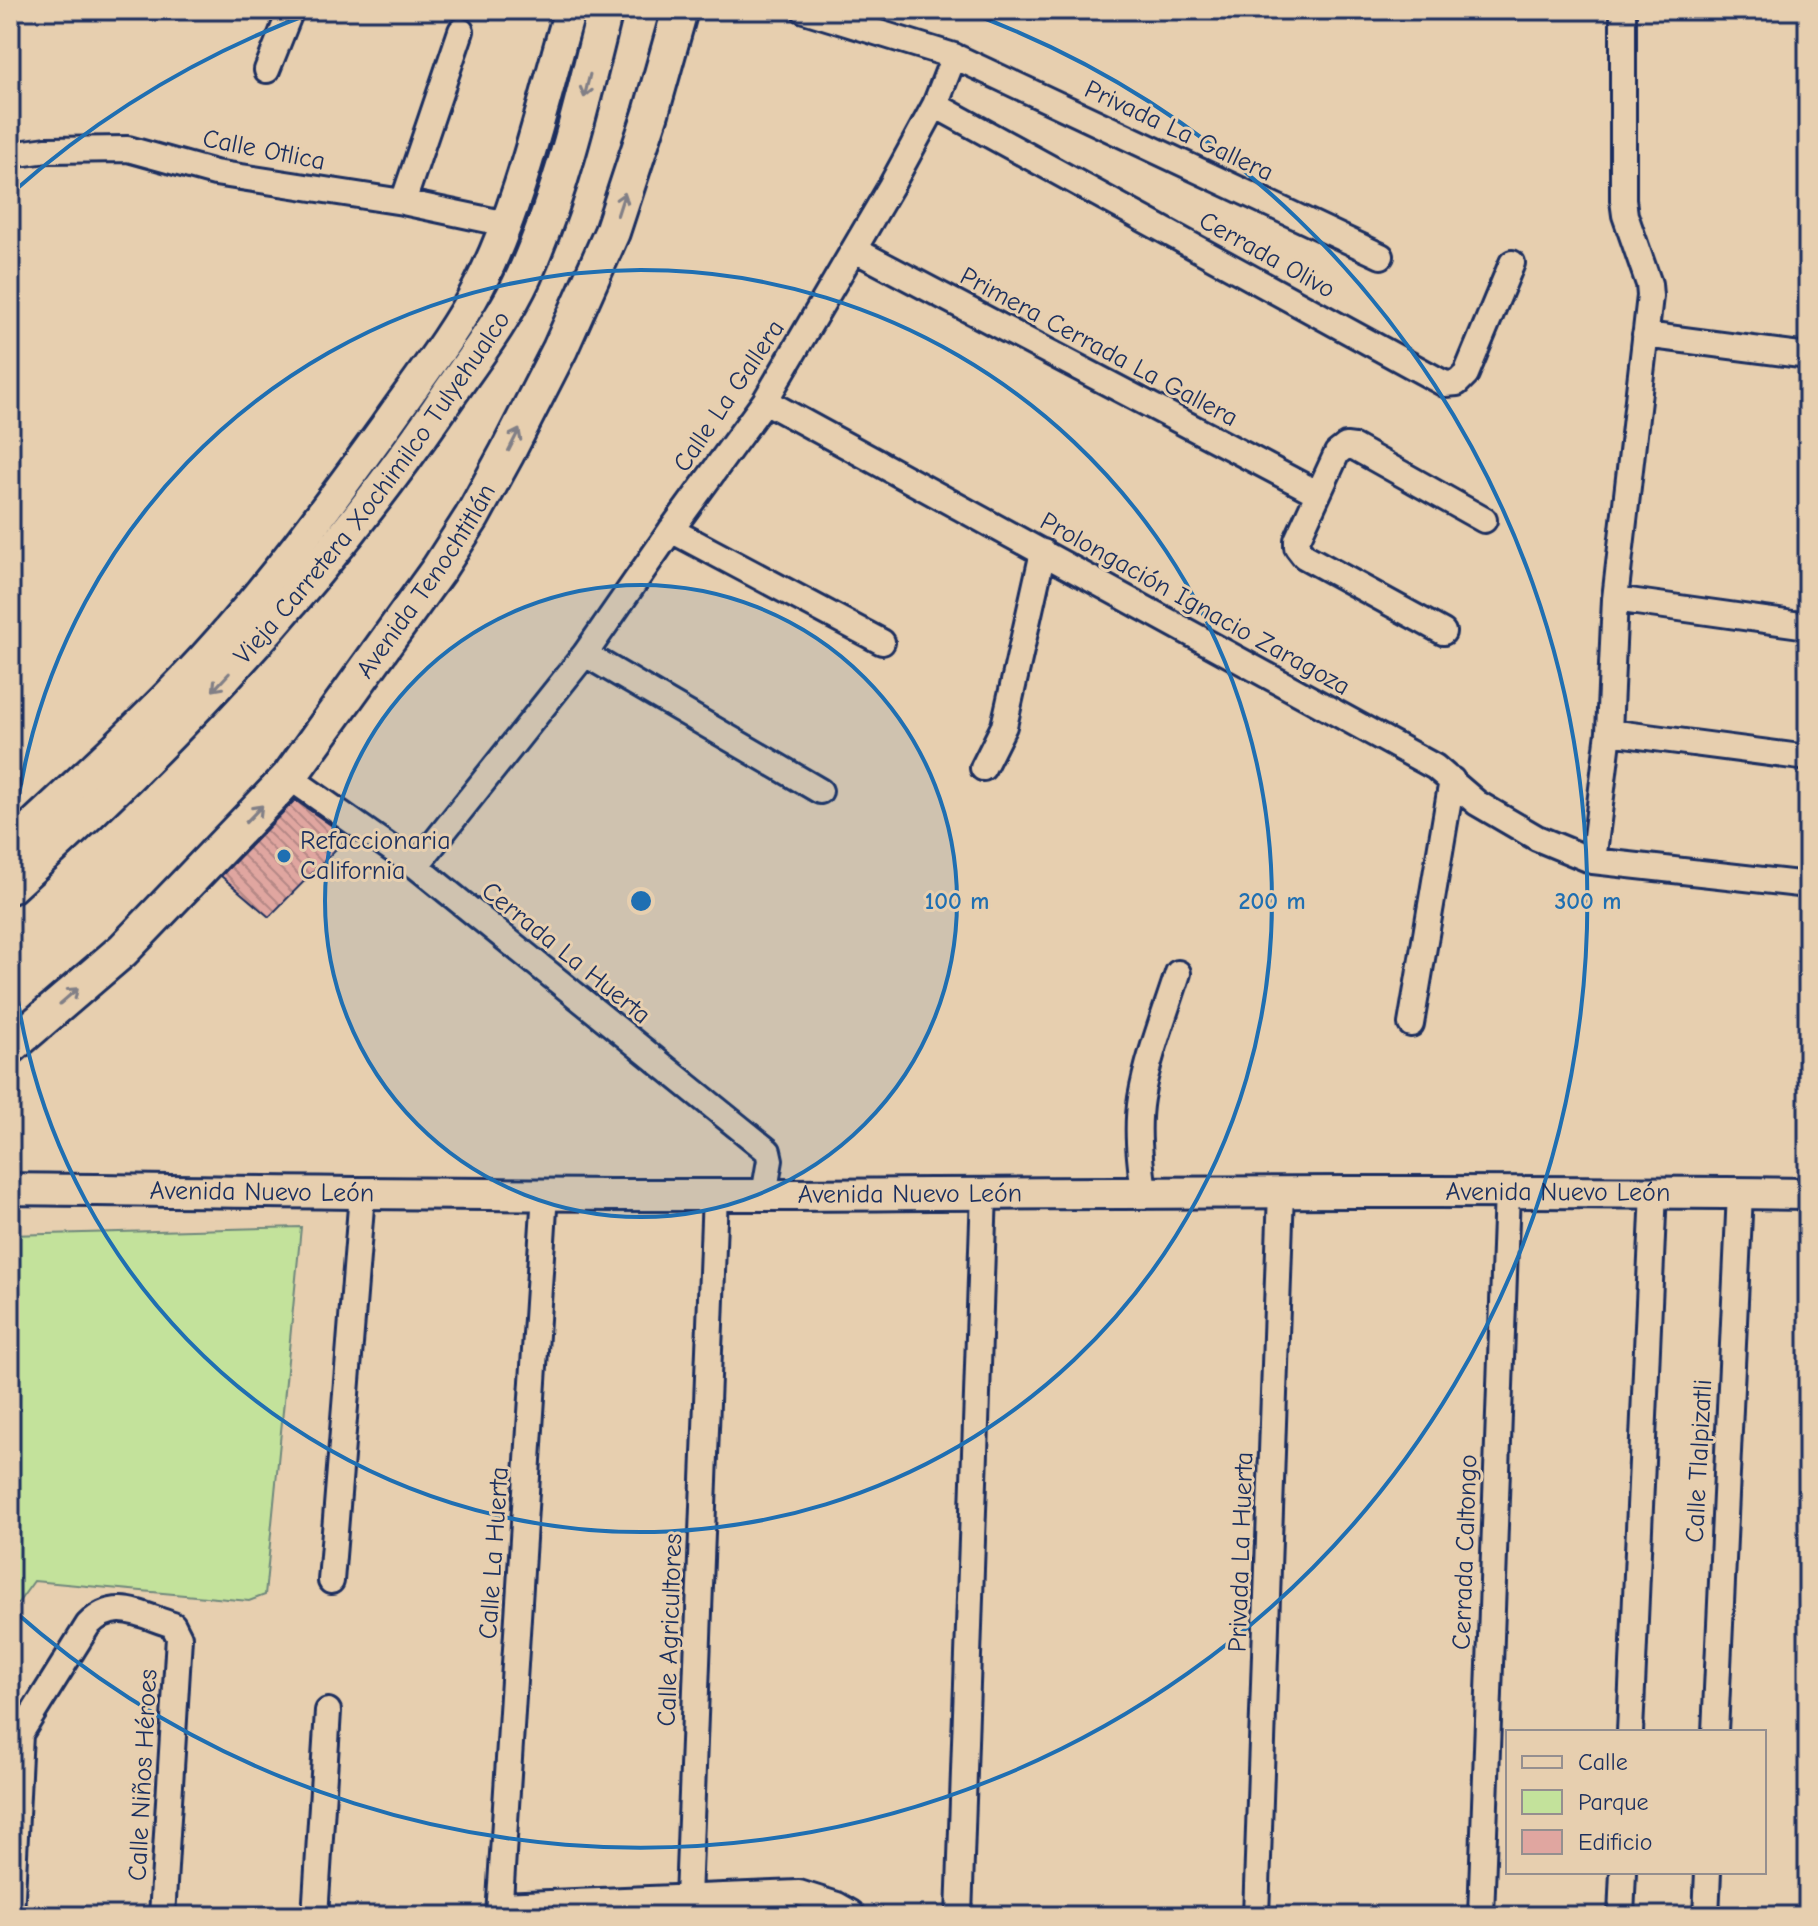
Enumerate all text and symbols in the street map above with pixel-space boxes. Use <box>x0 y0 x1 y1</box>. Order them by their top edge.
one-way arrow <box>578 72 593 98</box>
street label: Privada La Gallera <box>1080 74 1278 188</box>
street label: Calle Otlica <box>200 123 328 177</box>
one-way arrow <box>614 192 629 217</box>
street label: Cerrada Olivo <box>1194 205 1340 305</box>
street label: Primera Cerrada La Gallera <box>955 261 1243 433</box>
street label: Vieja Carretera Xochimilco Tulyehualco <box>228 306 517 671</box>
street label: Calle La Gallera <box>667 314 791 478</box>
one-way arrow <box>506 429 522 453</box>
street label: Avenida Tenochtitlán <box>350 479 502 684</box>
street label: Prolongación Ignacio Zaragoza <box>1035 506 1355 702</box>
one-way arrow <box>212 672 231 692</box>
one-way arrow <box>244 804 262 824</box>
place label: Refaccionaria California <box>300 826 451 886</box>
marker: Refaccionaria California <box>275 847 293 865</box>
street label: Cerrada La Huerta <box>475 876 657 1030</box>
centre of rings <box>627 887 655 915</box>
text: 100 m <box>925 887 989 915</box>
text: 200 m <box>1238 887 1306 915</box>
text: 300 m <box>1555 887 1621 915</box>
one-way arrow <box>58 987 78 1005</box>
street label: Avenida Nuevo León <box>149 1176 374 1208</box>
street label: Avenida Nuevo León <box>1446 1177 1670 1208</box>
street label: Avenida Nuevo León <box>798 1178 1022 1210</box>
street label: Calle Tlalpizatli <box>1680 1378 1718 1544</box>
street label: Privada La Huerta <box>1223 1451 1259 1653</box>
street label: Cerrada Caltongo <box>1447 1454 1483 1650</box>
street label: Calle La Huerta <box>473 1466 515 1640</box>
street label: Calle Agricultores <box>652 1533 688 1727</box>
street label: Calle Niños Héroes <box>122 1668 164 1882</box>
legend <box>1506 1730 1766 1874</box>
text: Calle <box>1578 1748 1628 1776</box>
text: Parque <box>1578 1788 1649 1816</box>
text: Edificio <box>1578 1828 1653 1856</box>

